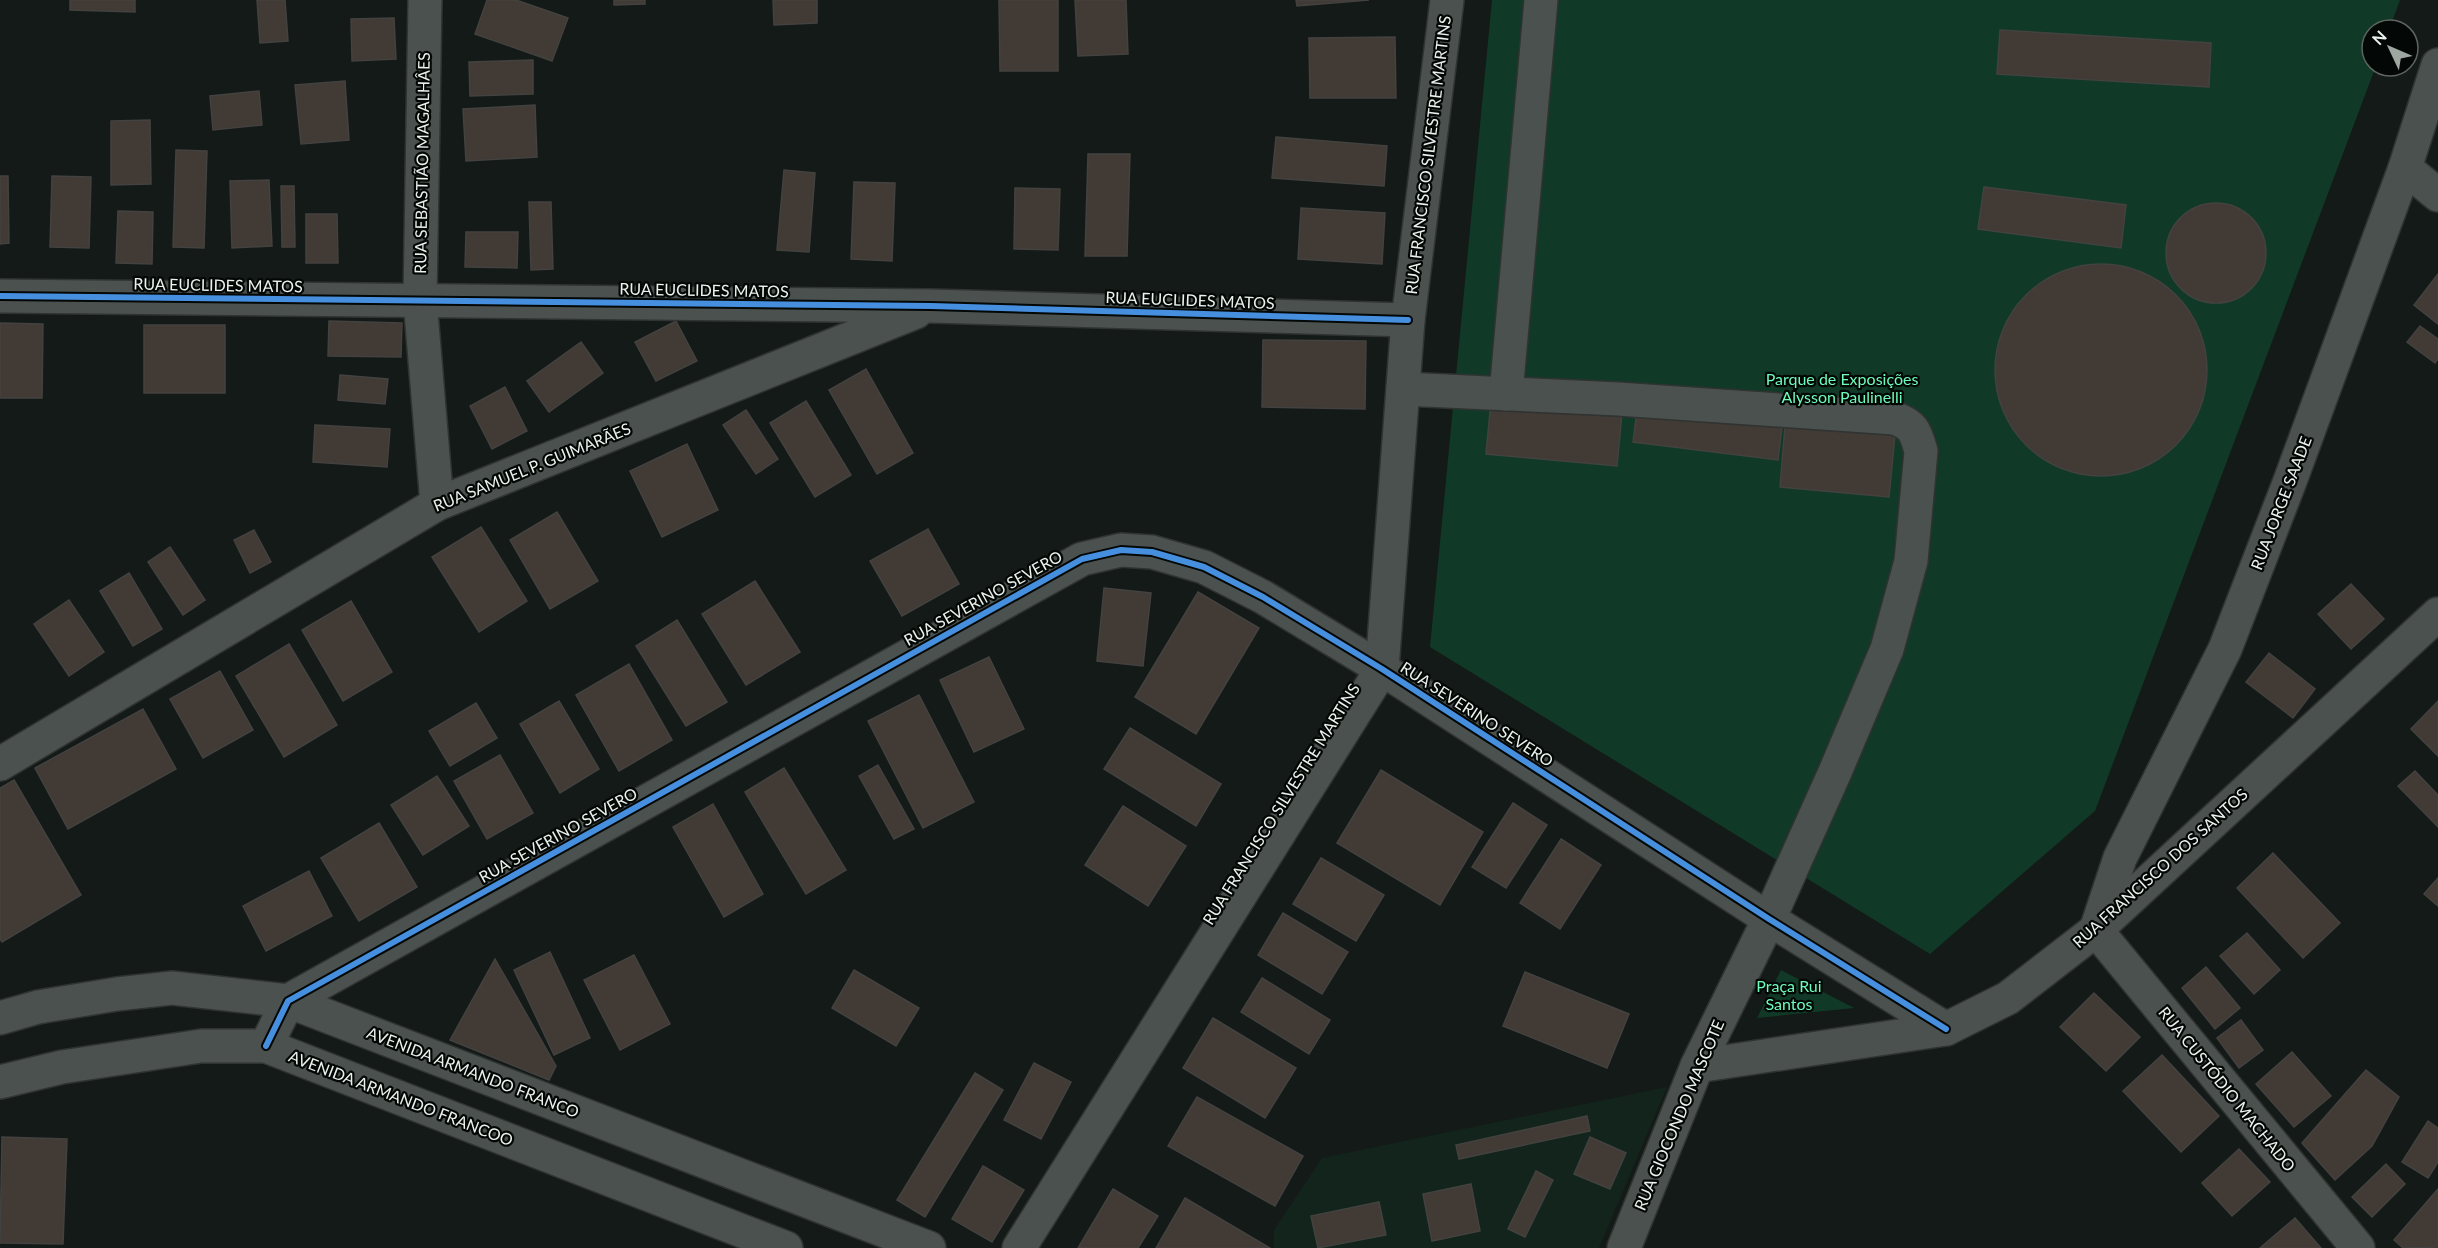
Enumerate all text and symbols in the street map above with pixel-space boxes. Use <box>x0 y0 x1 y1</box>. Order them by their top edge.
street label: RUA FRANCISCO SILVESTRE MARTINS <box>1401 14 1454 295</box>
north arrow <box>2360 18 2420 78</box>
text: N <box>2368 26 2390 48</box>
street label: RUA SEBASTIÃO MAGALHÂES <box>410 52 433 274</box>
street label: RUA EUCLIDES MATOS <box>133 274 303 295</box>
street label: RUA EUCLIDES MATOS <box>619 279 789 300</box>
street label: RUA EUCLIDES MATOS <box>1105 287 1275 312</box>
park label: Parque de Exposições Alysson Paulinelli <box>1766 369 1918 406</box>
street label: RUA SAMUEL P. GUIMARÃES <box>430 418 633 515</box>
street label: RUA JORGE SAADE <box>2246 433 2315 572</box>
street label: RUA SEVERINO SEVERO <box>900 546 1065 649</box>
street label: RUA SEVERINO SEVERO <box>1397 657 1557 770</box>
street label: RUA FRANCISCO SILVESTRE MARTINS <box>1198 680 1363 928</box>
street label: RUA SEVERINO SEVERO <box>475 783 640 886</box>
street label: RUA FRANCISCO DOS SANTOS <box>2068 784 2251 951</box>
park label: Praça Rui Santos <box>1756 976 1822 1013</box>
street label: RUA CUSTÓDIO MACHADO <box>2155 1003 2300 1175</box>
street label: RUA GIOCONDO MASCOTE <box>1630 1017 1727 1213</box>
street label: AVENIDA ARMANDO FRANCO <box>364 1022 582 1121</box>
street label: AVENIDA ARMANDO FRANCOO <box>286 1046 516 1149</box>

